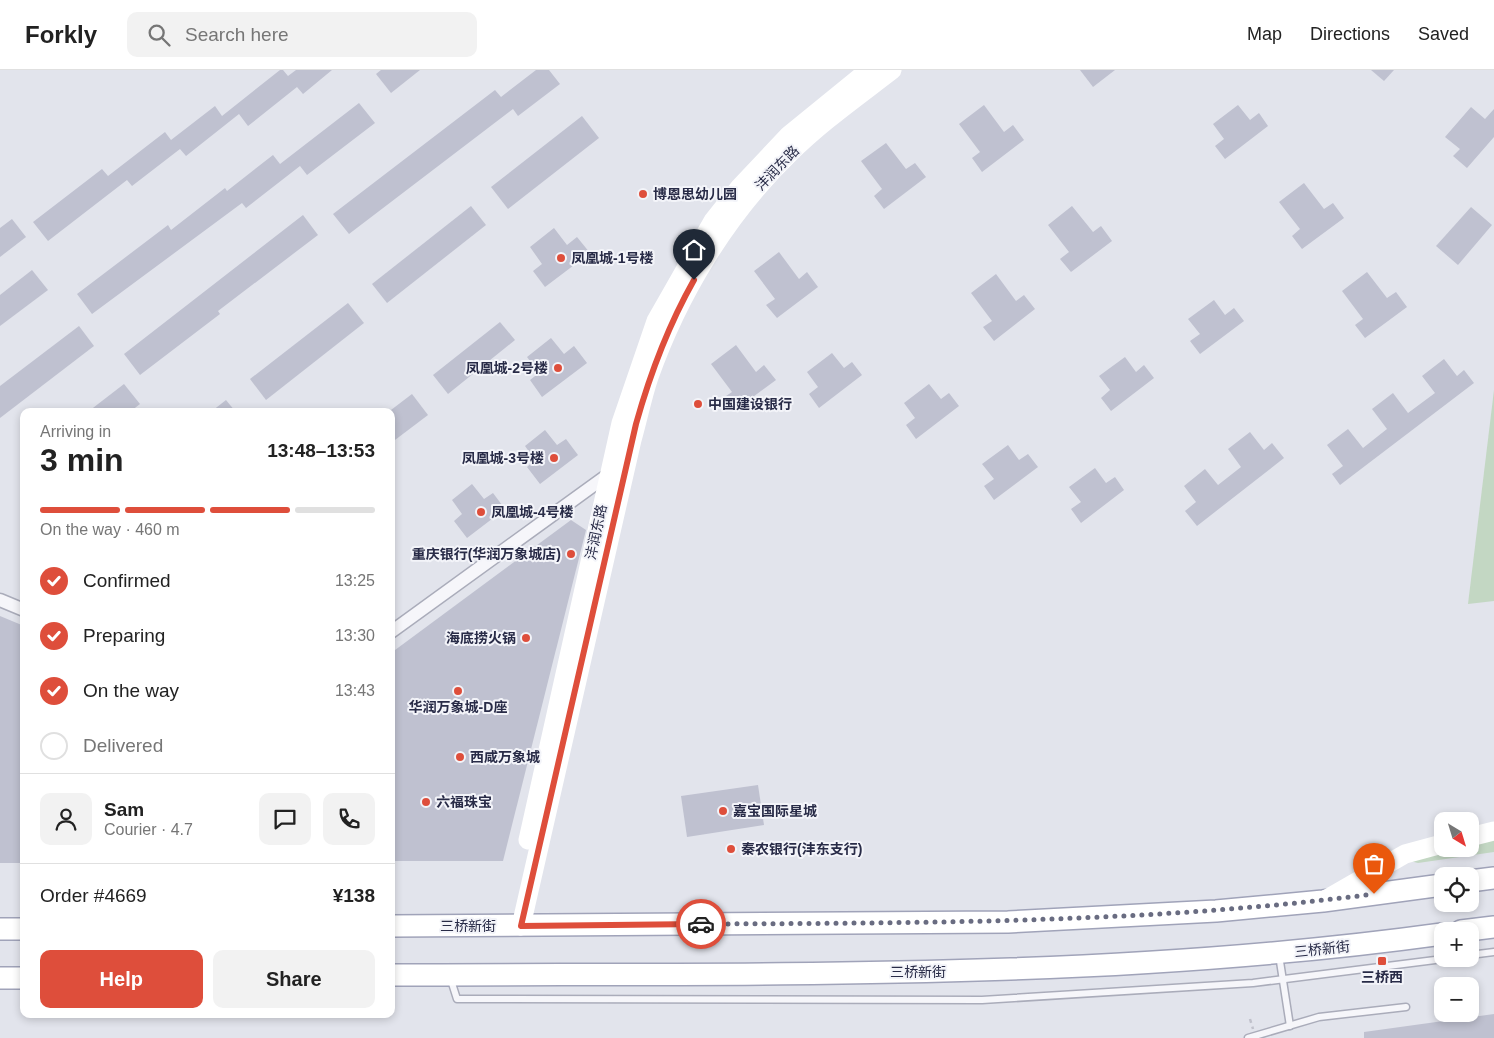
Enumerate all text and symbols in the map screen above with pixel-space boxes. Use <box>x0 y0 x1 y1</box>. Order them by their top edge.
search box <box>127 12 477 57</box>
text: Forkly <box>25 21 97 48</box>
icon: search <box>145 21 173 49</box>
text: Search here <box>185 24 289 45</box>
text: Map <box>1247 24 1282 44</box>
text: Directions <box>1310 24 1390 44</box>
text: Saved <box>1418 24 1469 44</box>
street label: 沣润东路 <box>752 142 802 194</box>
place label: 博恩思幼儿园 <box>653 186 737 202</box>
marker: 博恩思幼儿园 <box>637 188 649 200</box>
pin <box>673 229 715 280</box>
icon: home <box>680 236 708 264</box>
place label: 凤凰城-1号楼 <box>571 250 653 266</box>
marker: 凤凰城-1号楼 <box>555 252 567 264</box>
place label: 凤凰城-2号楼 <box>466 360 548 376</box>
marker: 凤凰城-2号楼 <box>552 362 564 374</box>
place label: 中国建设银行 <box>708 396 792 412</box>
marker: 中国建设银行 <box>692 398 704 410</box>
text: Arriving in <box>40 423 111 440</box>
text: 13:48–13:53 <box>267 440 375 461</box>
text: 3 min <box>40 442 124 478</box>
place label: 凤凰城-3号楼 <box>462 450 544 466</box>
marker: 凤凰城-3号楼 <box>548 452 560 464</box>
street label: 沣润东路 <box>582 503 610 561</box>
place label: 凤凰城-4号楼 <box>491 504 573 520</box>
marker: 凤凰城-4号楼 <box>475 506 487 518</box>
text: On the way · 460 m <box>40 521 180 538</box>
place label: 重庆银行(华润万象城店) <box>412 546 561 562</box>
marker: 重庆银行(华润万象城店) <box>565 548 577 560</box>
icon: check <box>40 567 68 595</box>
text: Confirmed <box>83 570 171 591</box>
text: 13:25 <box>335 572 375 589</box>
icon: check <box>40 622 68 650</box>
text: Preparing <box>83 625 165 646</box>
text: 13:30 <box>335 627 375 644</box>
place label: 海底捞火锅 <box>446 630 516 646</box>
marker: 海底捞火锅 <box>520 632 532 644</box>
icon: check <box>40 677 68 705</box>
text: On the way <box>83 680 179 701</box>
text: 13:43 <box>335 682 375 699</box>
marker: 华润万象城-D座 <box>452 685 464 697</box>
place label: 华润万象城-D座 <box>409 699 507 715</box>
text: Delivered <box>83 735 163 756</box>
place label: 西咸万象城 <box>470 749 540 765</box>
marker: 西咸万象城 <box>454 751 466 763</box>
button: person <box>40 793 92 845</box>
button: chat <box>259 793 311 845</box>
button: phone <box>323 793 375 845</box>
place label: 六福珠宝 <box>436 794 492 810</box>
marker: 六福珠宝 <box>420 796 432 808</box>
text: Sam <box>104 799 144 820</box>
place label: 嘉宝国际星城 <box>733 803 817 819</box>
marker: 嘉宝国际星城 <box>717 805 729 817</box>
north arrow <box>1434 812 1479 858</box>
map controls <box>1434 812 1479 1022</box>
text: Courier · 4.7 <box>104 821 193 838</box>
place label: 秦农银行(沣东支行) <box>741 841 862 857</box>
marker: 秦农银行(沣东支行) <box>725 843 737 855</box>
pin <box>1353 843 1395 894</box>
icon: bag <box>1360 850 1388 878</box>
button: locate <box>1434 867 1479 912</box>
text: Order #4669 <box>40 885 147 906</box>
text: ¥138 <box>333 885 375 906</box>
courier <box>676 899 726 949</box>
icon: car <box>687 910 715 938</box>
street label: 三桥新街 <box>440 918 496 934</box>
button: + <box>1434 922 1479 967</box>
street label: 三桥新街 <box>1293 938 1351 960</box>
button: Help <box>40 950 203 1008</box>
button: Share <box>213 950 375 1008</box>
marker: 三桥西 <box>1376 955 1388 967</box>
street label: 三桥新街 <box>890 964 946 980</box>
place label: 三桥西 <box>1361 969 1403 985</box>
button: − <box>1434 977 1479 1022</box>

